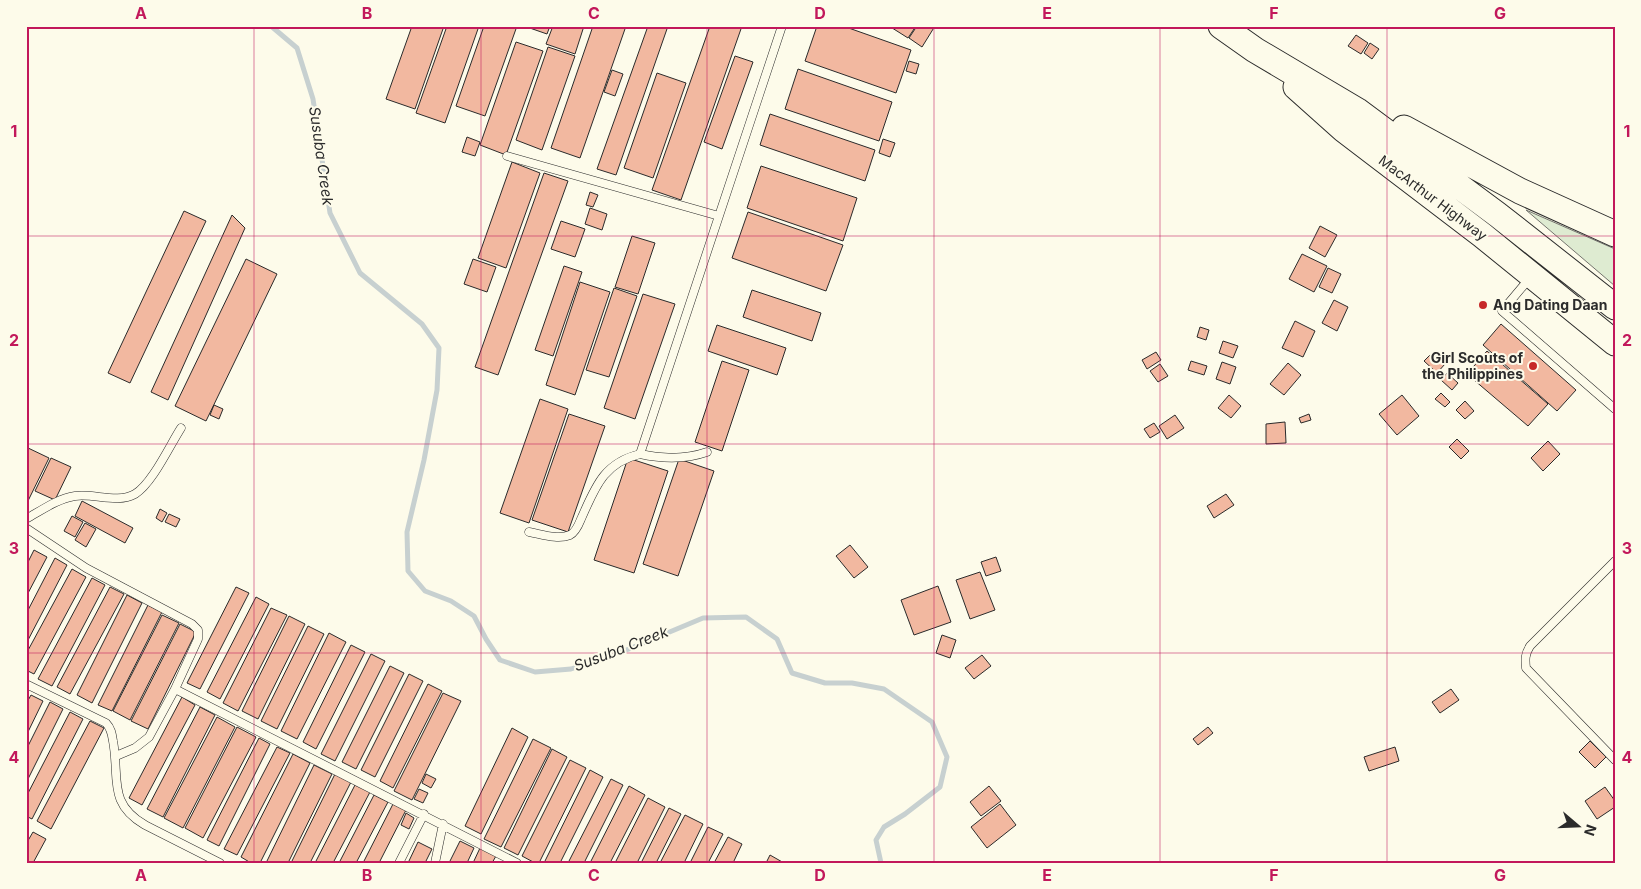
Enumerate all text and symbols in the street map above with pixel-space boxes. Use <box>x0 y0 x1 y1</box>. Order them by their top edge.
text: A <box>135 3 147 23</box>
text: B <box>362 3 372 23</box>
text: C <box>588 3 600 23</box>
text: D <box>814 3 826 23</box>
text: E <box>1042 3 1052 23</box>
text: F <box>1269 3 1279 23</box>
text: G <box>1494 3 1506 23</box>
water label: Susuba Creek <box>305 105 338 207</box>
text: 1 <box>11 121 17 141</box>
text: 1 <box>1624 121 1630 141</box>
street label: MacArthur Highway <box>1376 151 1491 244</box>
place label: Ang Dating Daan <box>1493 296 1607 313</box>
marker: Ang Dating Daan <box>1477 299 1489 311</box>
text: 2 <box>9 330 19 350</box>
text: 2 <box>1622 330 1632 350</box>
place label: Girl Scouts of the Philippines <box>1422 349 1523 382</box>
marker: Girl Scouts of the Philippines <box>1527 360 1539 372</box>
text: 3 <box>9 538 19 558</box>
text: 3 <box>1622 538 1632 558</box>
water label: Susuba Creek <box>571 622 671 675</box>
text: 4 <box>9 747 20 767</box>
text: 4 <box>1622 747 1633 767</box>
north arrow <box>1554 802 1604 852</box>
text: N <box>1581 823 1601 838</box>
text: A <box>135 865 147 885</box>
text: B <box>362 865 372 885</box>
text: C <box>588 865 600 885</box>
text: D <box>814 865 826 885</box>
text: E <box>1042 865 1052 885</box>
text: F <box>1269 865 1279 885</box>
text: G <box>1494 865 1506 885</box>

